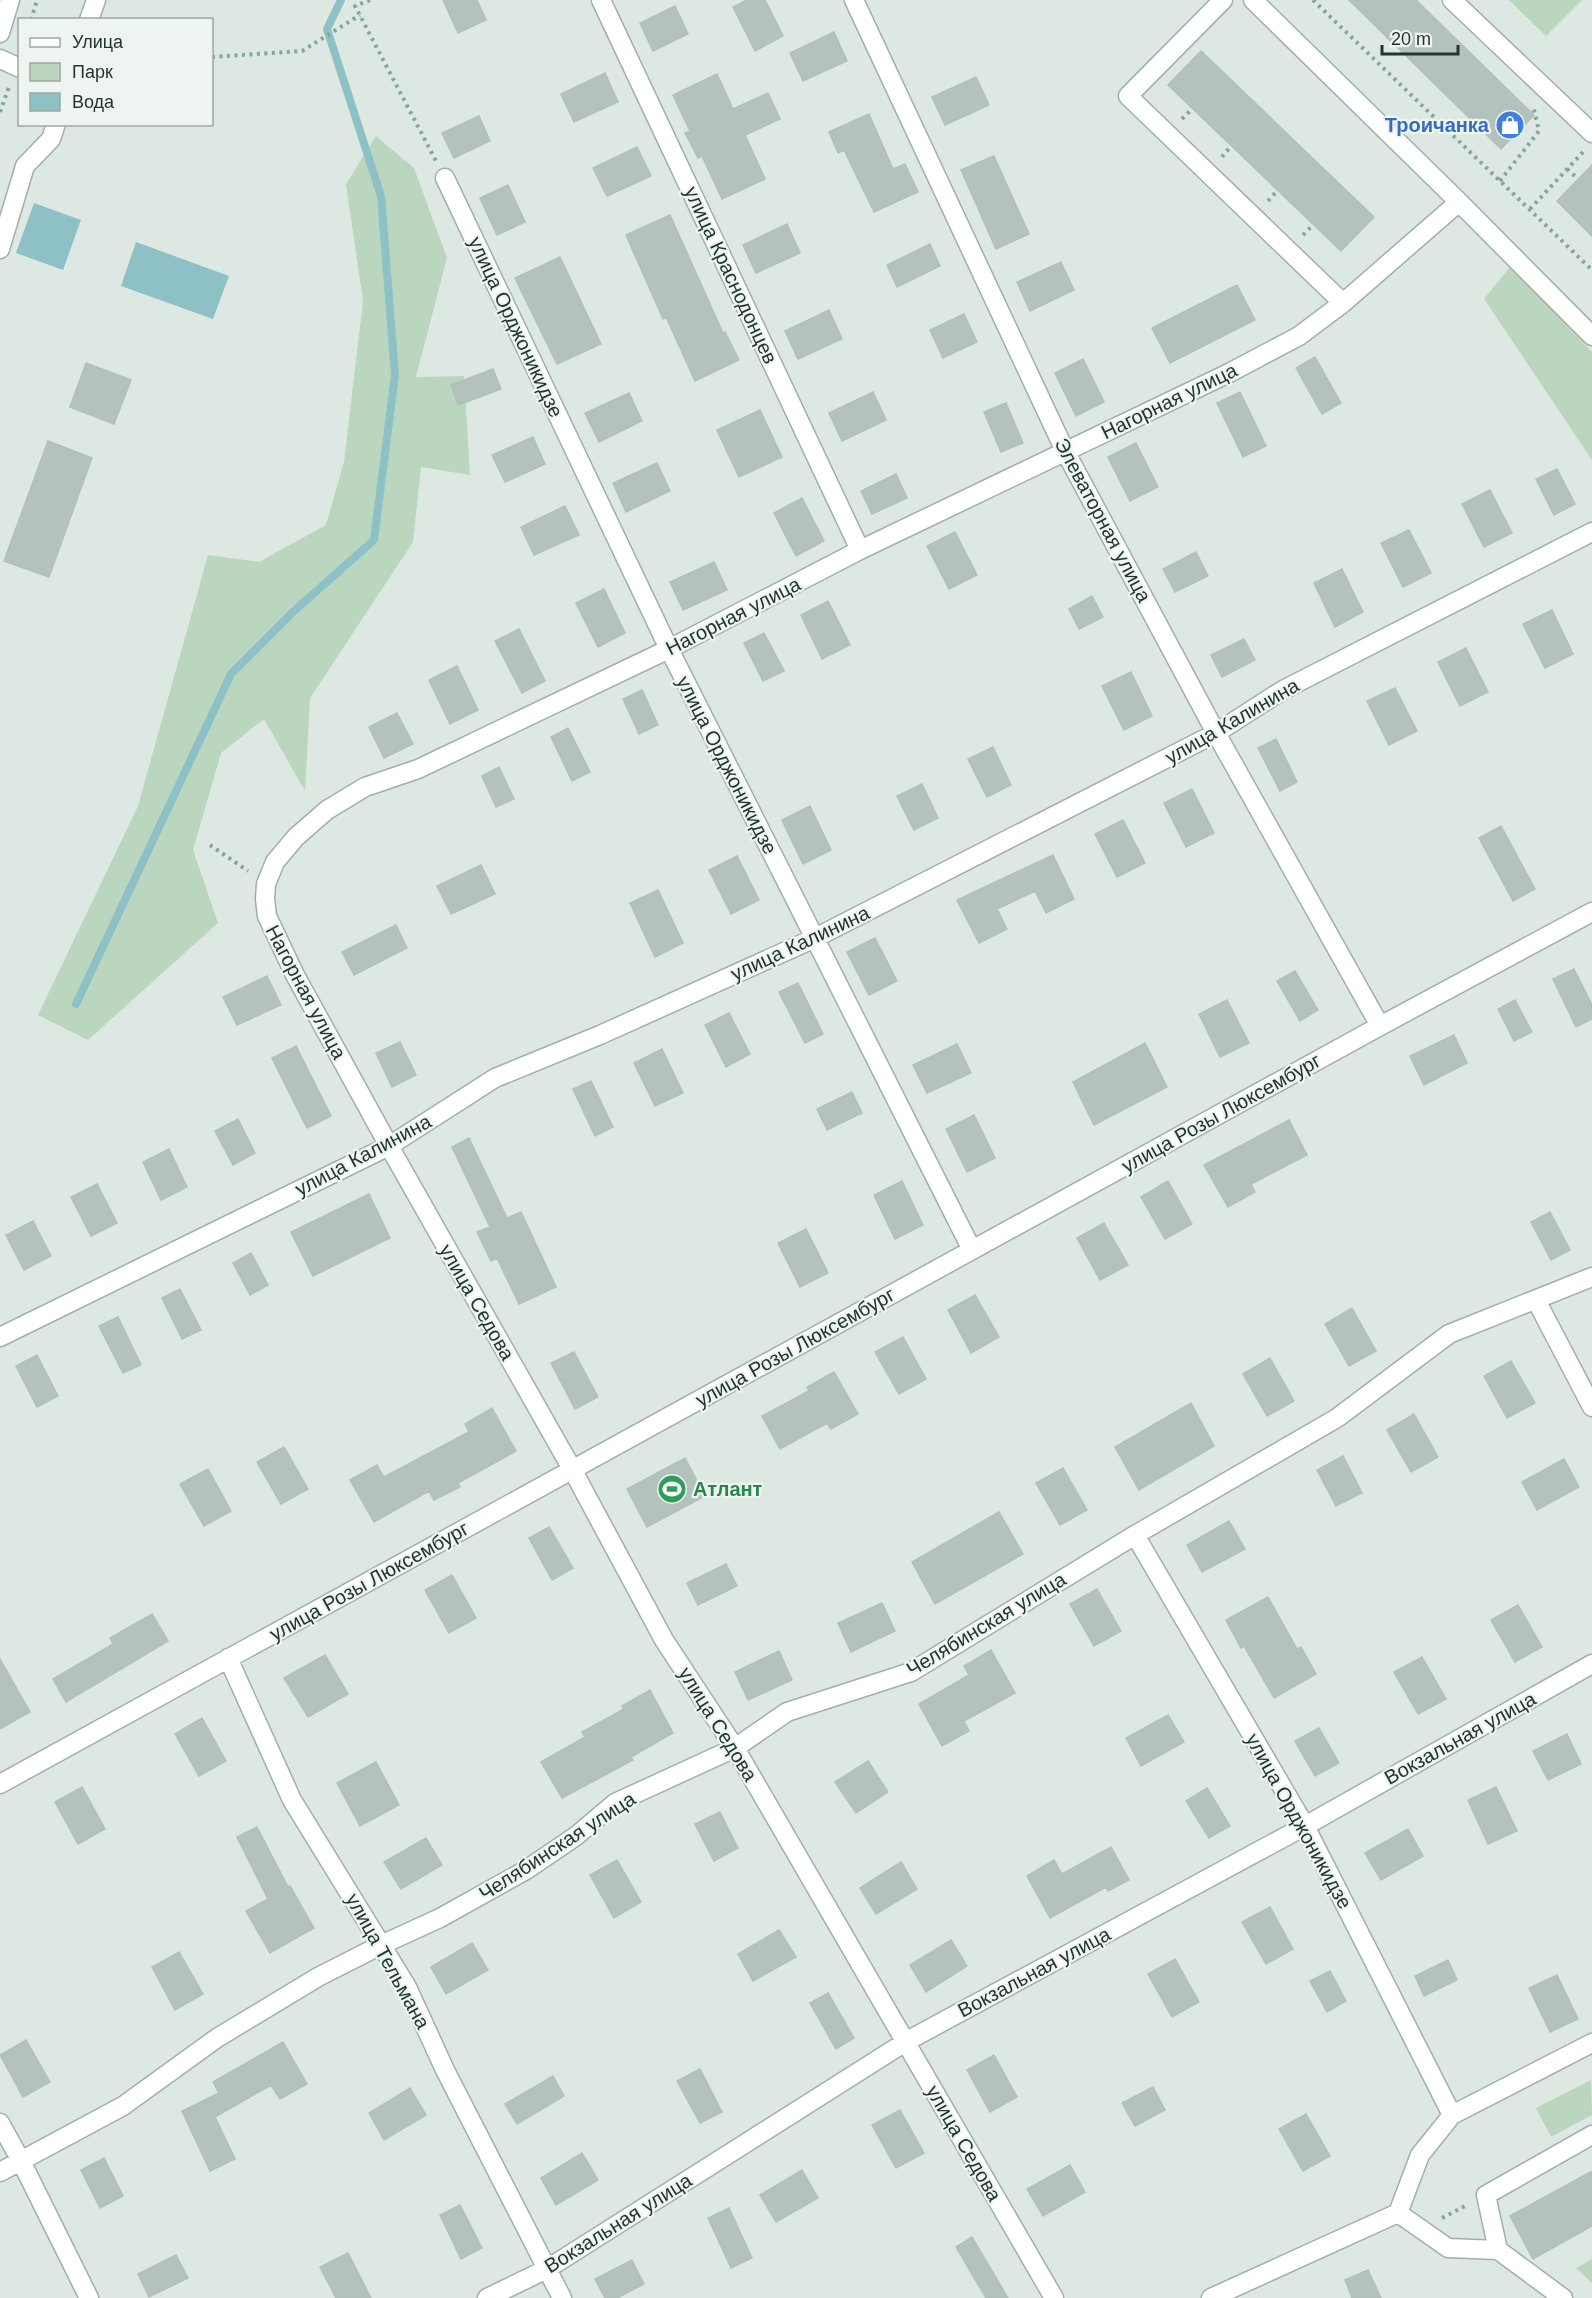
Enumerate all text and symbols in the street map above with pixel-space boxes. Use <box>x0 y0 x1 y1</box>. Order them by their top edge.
legend <box>18 18 213 126</box>
scale bar <box>1382 18 1458 56</box>
text: 20 m <box>1391 29 1431 49</box>
text: Улица <box>72 32 124 52</box>
text: Парк <box>72 62 113 82</box>
text: Вода <box>72 92 115 112</box>
shop icon: Троичанка <box>1494 109 1526 141</box>
place label: Троичанка <box>1385 114 1490 136</box>
street label: улица Краснодонцев <box>680 183 782 367</box>
street label: улица Орджоникидзе <box>464 233 568 421</box>
street label: Нагорная улица <box>1098 358 1241 443</box>
street label: Элеваторная улица <box>1050 434 1156 606</box>
street label: Нагорная улица <box>662 572 805 659</box>
street label: улица Орджоникидзе <box>673 672 781 858</box>
street label: улица Калинина <box>1161 673 1303 768</box>
street label: улица Калинина <box>727 901 874 985</box>
street label: Нагорная улица <box>261 921 351 1063</box>
street label: улица Розы Люксембург <box>1118 1049 1324 1177</box>
street label: улица Калинина <box>291 1110 435 1200</box>
street label: улица Седова <box>435 1240 519 1365</box>
street label: улица Розы Люксембург <box>692 1283 898 1411</box>
sports icon: Атлант <box>656 1473 688 1505</box>
place label: Атлант <box>693 1478 763 1500</box>
street label: улица Розы Люксембург <box>266 1517 472 1645</box>
street label: Челябинская улица <box>902 1567 1070 1680</box>
street label: улица Седова <box>674 1663 762 1786</box>
street label: Вокзальная улица <box>1381 1687 1540 1789</box>
street label: улица Орджоникидзе <box>1242 1730 1356 1912</box>
street label: Челябинская улица <box>475 1787 640 1905</box>
street label: улица Тельмана <box>342 1890 435 2033</box>
street label: Вокзальная улица <box>954 1922 1115 2021</box>
street label: улица Седова <box>922 2081 1006 2206</box>
street label: Вокзальная улица <box>540 2168 696 2277</box>

